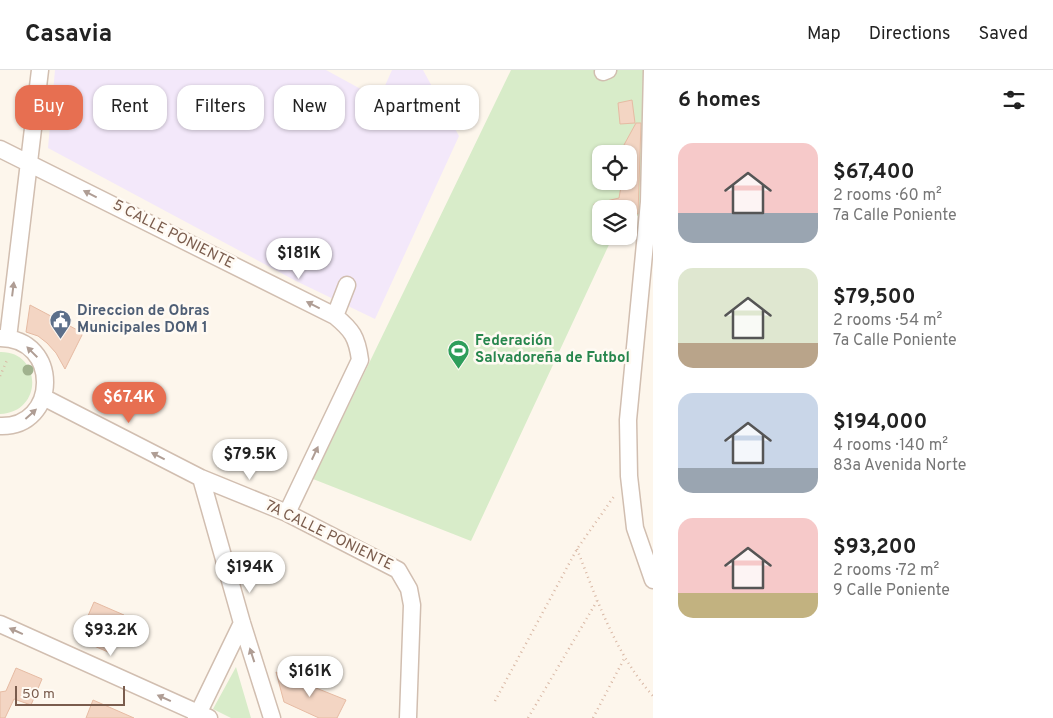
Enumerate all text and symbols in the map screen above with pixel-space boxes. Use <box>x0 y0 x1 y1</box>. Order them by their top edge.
text: Casavia <box>25 20 112 50</box>
text: Map <box>807 23 841 46</box>
text: Directions <box>869 23 951 46</box>
text: Saved <box>979 23 1028 46</box>
chip: Buy <box>15 85 83 130</box>
chip: Rent <box>93 85 167 130</box>
chip: Filters <box>177 85 264 130</box>
chip: New <box>274 85 345 130</box>
chip: Apartment <box>355 85 479 130</box>
icon: filters <box>1000 86 1028 114</box>
text: 6 homes <box>678 87 761 114</box>
map controls <box>592 145 637 245</box>
button: locate <box>592 145 637 190</box>
text: $67,400 <box>833 159 915 186</box>
icon: home <box>718 163 778 223</box>
text: 2 rooms · 60 m² <box>833 186 942 206</box>
one-way arrow <box>83 190 97 198</box>
street label: 5 CALLE PONIENTE <box>109 196 237 274</box>
button: layers <box>592 200 637 245</box>
text: 7a Calle Poniente <box>833 206 957 226</box>
pin: $181K <box>264 238 334 280</box>
text: $181K <box>277 244 321 264</box>
one-way arrow <box>9 281 17 297</box>
text: $79,500 <box>833 284 916 311</box>
icon: home <box>718 288 778 348</box>
one-way arrow <box>306 301 321 309</box>
place label: Direccion de Obras Municipales DOM 1 <box>77 302 210 338</box>
public building icon: Direccion de Obras Municipales DOM 1 <box>49 308 73 339</box>
text: 2 rooms · 54 m² <box>833 311 942 331</box>
text: 7a Calle Poniente <box>833 331 957 351</box>
place label: Federación Salvadoreña de Futbol <box>475 332 630 368</box>
sports icon: Federación Salvadoreña de Futbol <box>447 338 471 369</box>
one-way arrow <box>26 346 38 358</box>
pin: $67.4K <box>88 382 170 424</box>
text: $67.4K <box>103 388 155 408</box>
one-way arrow <box>24 408 36 420</box>
text: $194,000 <box>833 409 927 436</box>
icon: home <box>718 413 778 473</box>
text: 4 rooms · 140 m² <box>833 436 948 456</box>
pin: $79.5K <box>209 438 291 481</box>
text: $79.5K <box>223 445 277 465</box>
one-way arrow <box>311 446 319 460</box>
one-way arrow <box>151 452 165 460</box>
text: 83a Avenida Norte <box>833 456 966 476</box>
street label: 7A CALLE PONIENTE <box>262 497 396 575</box>
text: $93,200 <box>833 534 916 561</box>
icon: home <box>718 538 778 598</box>
pin: $194K <box>215 552 285 594</box>
text: $194K <box>226 558 274 578</box>
text: 2 rooms · 72 m² <box>833 561 939 581</box>
text: 9 Calle Poniente <box>833 581 950 601</box>
pin: $93.2K <box>70 614 152 657</box>
text: $93.2K <box>84 621 138 641</box>
one-way arrow <box>9 627 23 635</box>
one-way arrow <box>247 647 255 662</box>
pin: $161K <box>275 656 345 698</box>
text: $161K <box>288 662 332 682</box>
scale bar <box>15 683 125 706</box>
text: 50 m <box>22 686 55 703</box>
one-way arrow <box>157 694 171 702</box>

